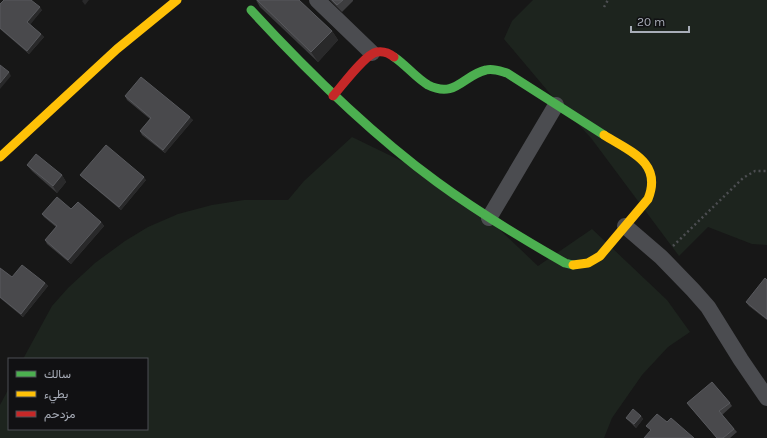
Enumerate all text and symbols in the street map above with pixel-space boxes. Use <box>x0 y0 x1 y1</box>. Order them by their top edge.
scale bar <box>631 8 689 34</box>
text: 20 m <box>637 15 665 29</box>
legend <box>8 358 148 430</box>
text: سالك <box>44 367 71 381</box>
text: بطيء <box>44 387 68 404</box>
text: مزدحم <box>44 407 75 422</box>

